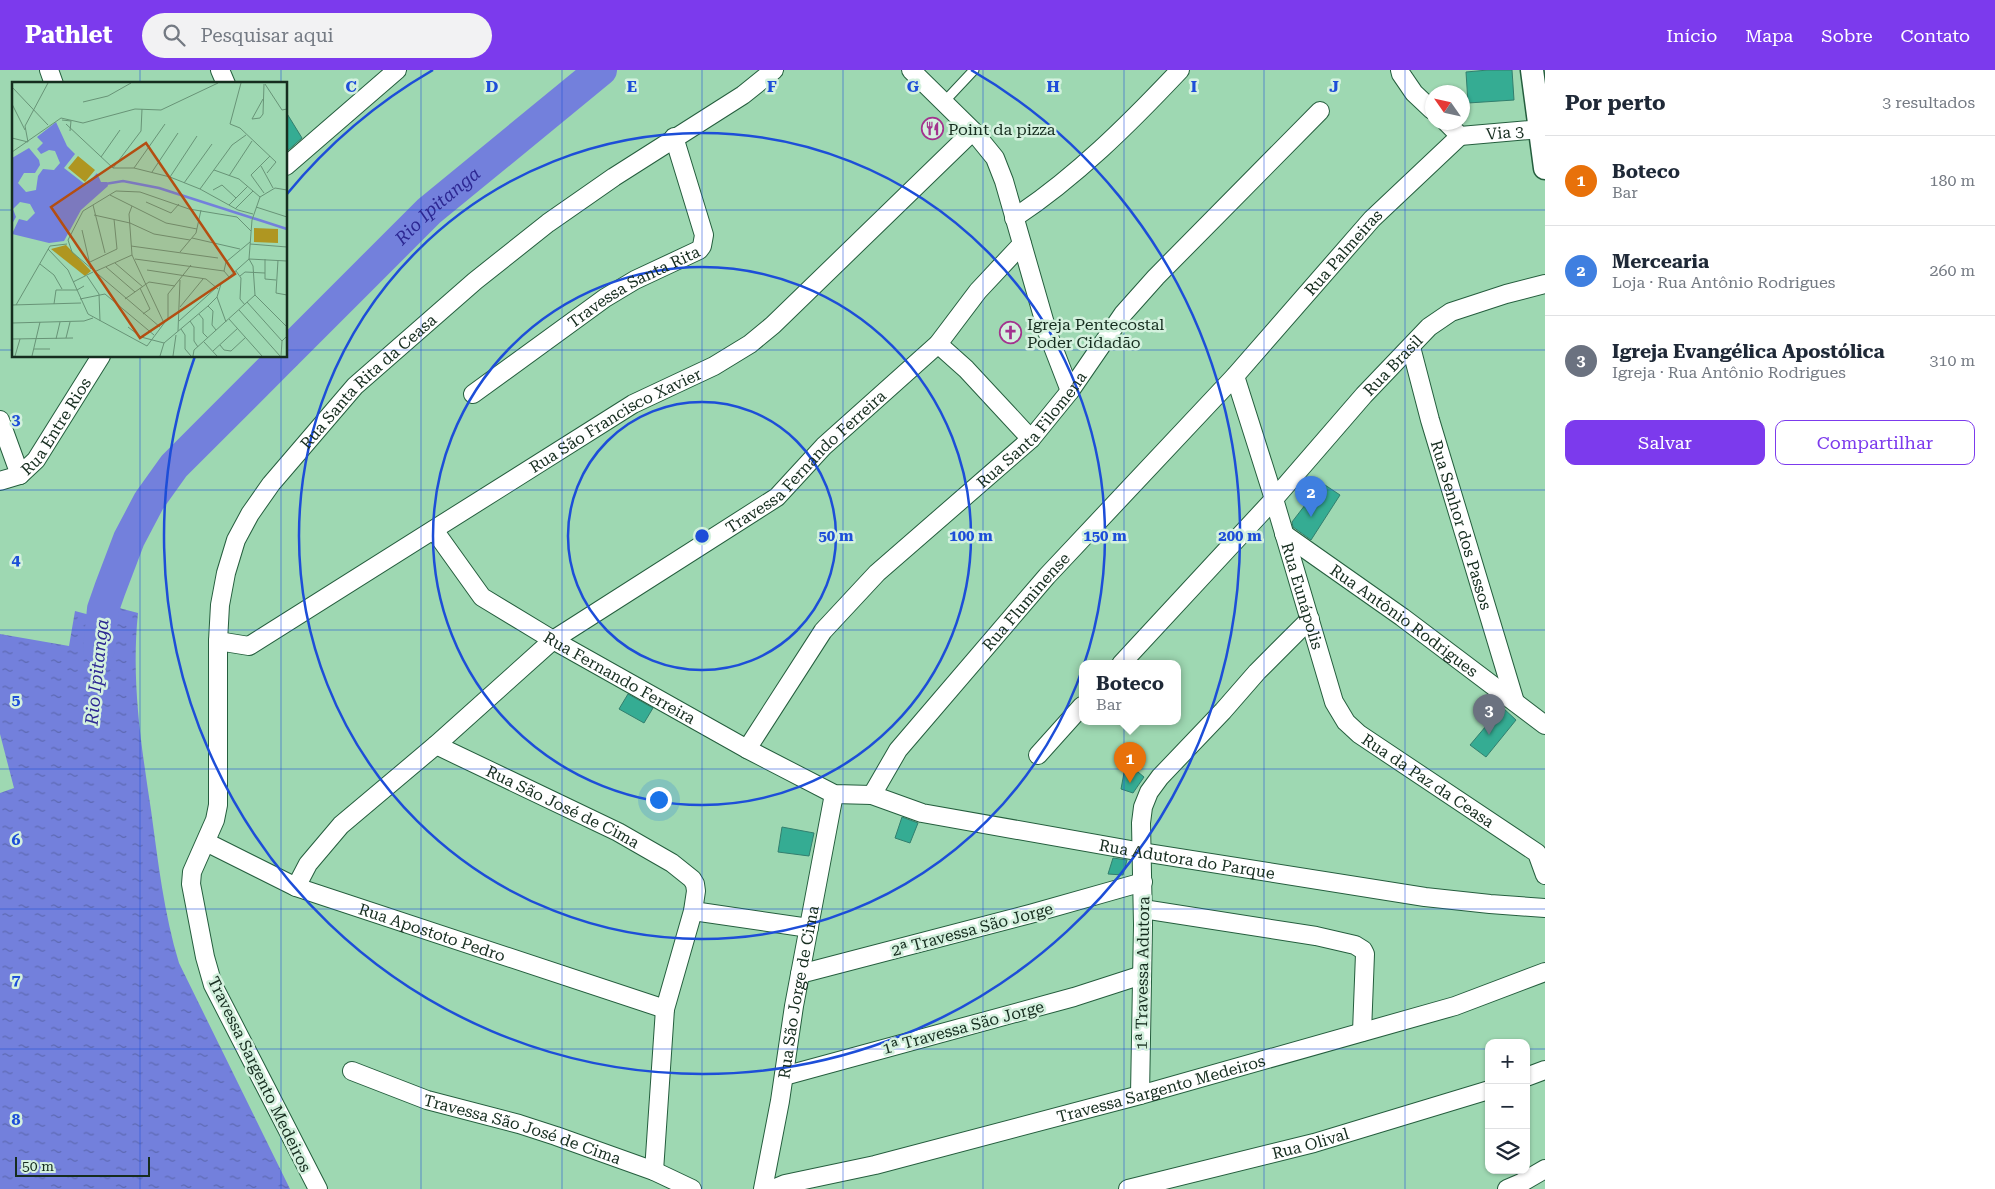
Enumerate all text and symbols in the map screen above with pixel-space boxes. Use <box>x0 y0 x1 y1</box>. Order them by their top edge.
search box <box>142 13 492 58</box>
text: Pathlet <box>25 21 112 49</box>
icon: search <box>160 21 188 49</box>
text: Pesquisar aqui <box>200 24 334 47</box>
text: Início <box>1666 25 1717 46</box>
text: Mapa <box>1745 25 1793 46</box>
text: Sobre <box>1821 25 1873 46</box>
text: Contato <box>1901 25 1970 46</box>
text: C <box>345 77 357 96</box>
text: D <box>486 77 499 96</box>
text: E <box>627 77 637 96</box>
text: F <box>767 77 777 96</box>
text: G <box>907 77 920 96</box>
text: H <box>1046 77 1060 96</box>
text: I <box>1191 77 1197 96</box>
text: J <box>1329 77 1339 96</box>
inset map <box>12 82 288 358</box>
north arrow <box>1425 85 1470 130</box>
text: Por perto <box>1565 91 1666 115</box>
text: 3 resultados <box>1882 93 1975 112</box>
restaurant icon: Point da pizza <box>920 117 944 141</box>
place label: Point da pizza <box>948 120 1056 139</box>
street label: Via 3 <box>1485 122 1525 144</box>
text: Boteco <box>1612 160 1680 183</box>
water label: Rio Ipitanga <box>390 162 484 250</box>
text: 1 <box>1577 171 1585 190</box>
text: 180 m <box>1929 171 1975 190</box>
text: Bar <box>1612 183 1638 202</box>
street label: Rua Palmeiras <box>1301 205 1387 299</box>
street label: Travessa Santa Rita <box>564 242 703 332</box>
text: Mercearia <box>1612 250 1709 273</box>
text: 2 <box>1577 261 1585 280</box>
text: 260 m <box>1929 261 1975 280</box>
text: Loja · Rua Antônio Rodrigues <box>1612 273 1835 292</box>
street label: Rua Santa Rita da Ceasa <box>296 310 441 453</box>
place label: Igreja Pentecostal Poder Cidadão <box>1027 315 1164 352</box>
church icon: Igreja Pentecostal Poder Cidadão <box>999 321 1023 345</box>
street label: Rua Brasil <box>1360 331 1427 400</box>
text: Igreja Evangélica Apostólica <box>1612 340 1885 363</box>
text: 3 <box>1577 351 1585 370</box>
text: 310 m <box>1929 351 1975 370</box>
text: Igreja · Rua Antônio Rodrigues <box>1612 363 1846 382</box>
street label: Rua São Francisco Xavier <box>526 364 705 477</box>
street label: Rua Santa Filomena <box>973 368 1091 492</box>
street label: Rua Entre Rios <box>17 374 95 479</box>
street label: Travessa Fernando Ferreira <box>722 386 890 537</box>
text: 3 <box>12 410 21 429</box>
button: Salvar <box>1565 420 1765 465</box>
button: Compartilhar <box>1775 420 1975 465</box>
street label: Rua Senhor dos Passos <box>1427 438 1496 613</box>
pin: 2 <box>1295 476 1327 517</box>
centre of rings <box>693 527 711 545</box>
text: 50 m <box>818 527 854 545</box>
text: 100 m <box>949 527 993 545</box>
text: 150 m <box>1083 527 1127 545</box>
text: 200 m <box>1218 527 1262 545</box>
street label: Rua Eunápolis <box>1277 540 1327 652</box>
street label: Rua Fluminense <box>978 549 1074 655</box>
text: 4 <box>12 550 21 569</box>
street label: Rua Antônio Rodrigues <box>1326 561 1482 681</box>
water label: Rio Ipitanga <box>80 618 113 727</box>
street label: Rua Fernando Ferreira <box>540 628 699 728</box>
popup <box>1079 660 1181 725</box>
text: Boteco <box>1096 672 1164 695</box>
text: 5 <box>12 690 21 709</box>
pin: 3 <box>1473 694 1505 735</box>
text: Bar <box>1096 695 1122 714</box>
street label: Rua da Paz da Ceasa <box>1358 730 1498 832</box>
pin: 1 <box>1114 742 1146 783</box>
street label: Rua São José de Cima <box>483 761 643 852</box>
your location <box>646 787 672 813</box>
text: 6 <box>12 830 21 849</box>
street label: Rua Adutora do Parque <box>1097 836 1276 883</box>
street label: 1ª Travessa Adutora <box>1132 896 1153 1050</box>
street label: Rua Apostoto Pedro <box>356 899 508 966</box>
street label: 2ª Travessa São Jorge <box>889 899 1055 960</box>
street label: Rua São Jorge de Cima <box>774 904 823 1080</box>
text: 7 <box>12 970 21 989</box>
street label: Travessa Sargento Medeiros <box>204 973 315 1175</box>
street label: 1ª Travessa São Jorge <box>880 997 1046 1058</box>
map controls <box>1485 1039 1530 1174</box>
button: + <box>1485 1039 1530 1084</box>
street label: Travessa Sargento Medeiros <box>1055 1051 1268 1127</box>
button: − <box>1485 1084 1530 1129</box>
street label: Travessa São José de Cima <box>421 1090 624 1169</box>
text: 8 <box>12 1110 21 1129</box>
street label: Rua Olival <box>1270 1124 1351 1163</box>
button: layers <box>1485 1129 1530 1174</box>
scale bar <box>15 1154 150 1177</box>
text: 50 m <box>22 1158 54 1174</box>

